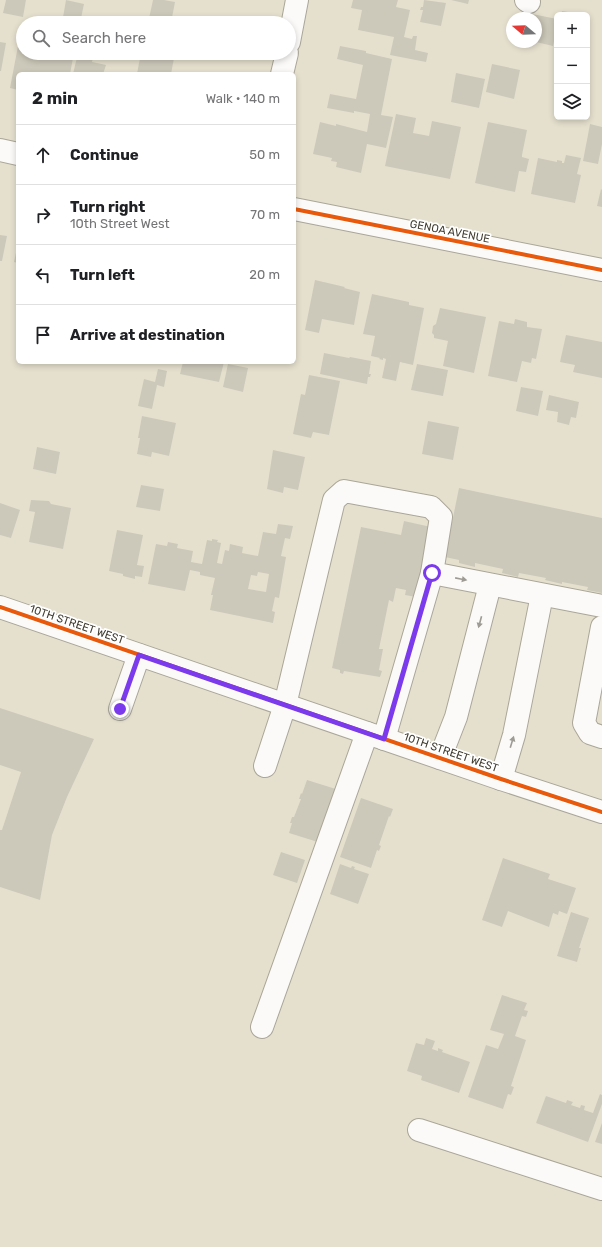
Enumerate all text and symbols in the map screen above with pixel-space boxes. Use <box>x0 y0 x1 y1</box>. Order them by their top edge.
north arrow <box>506 12 542 48</box>
map controls <box>554 12 590 120</box>
button: + <box>554 12 590 48</box>
search box <box>16 16 296 60</box>
icon: search <box>30 27 52 49</box>
text: Search here <box>62 29 146 47</box>
button: − <box>554 48 590 84</box>
button: layers <box>554 84 590 120</box>
text: 2 min <box>32 88 78 108</box>
text: Walk · 140 m <box>206 91 280 106</box>
icon: ahead <box>32 144 54 166</box>
text: Continue <box>70 146 139 164</box>
text: 50 m <box>249 147 280 162</box>
text: Turn right <box>70 198 145 216</box>
icon: right <box>32 204 54 226</box>
text: 70 m <box>250 207 280 222</box>
text: 10th Street West <box>70 216 170 231</box>
street label: GENOA AVENUE <box>409 217 491 246</box>
icon: left <box>32 264 54 286</box>
text: Turn left <box>70 266 135 284</box>
text: 20 m <box>249 267 280 282</box>
icon: arrive <box>32 324 54 346</box>
text: Arrive at destination <box>70 326 225 344</box>
route start <box>423 564 441 582</box>
one-way arrow <box>455 576 467 582</box>
street label: 10TH STREET WEST <box>28 602 127 647</box>
one-way arrow <box>477 617 483 629</box>
route end <box>111 700 129 718</box>
street label: 10TH STREET WEST <box>402 730 501 775</box>
one-way arrow <box>509 735 515 747</box>

